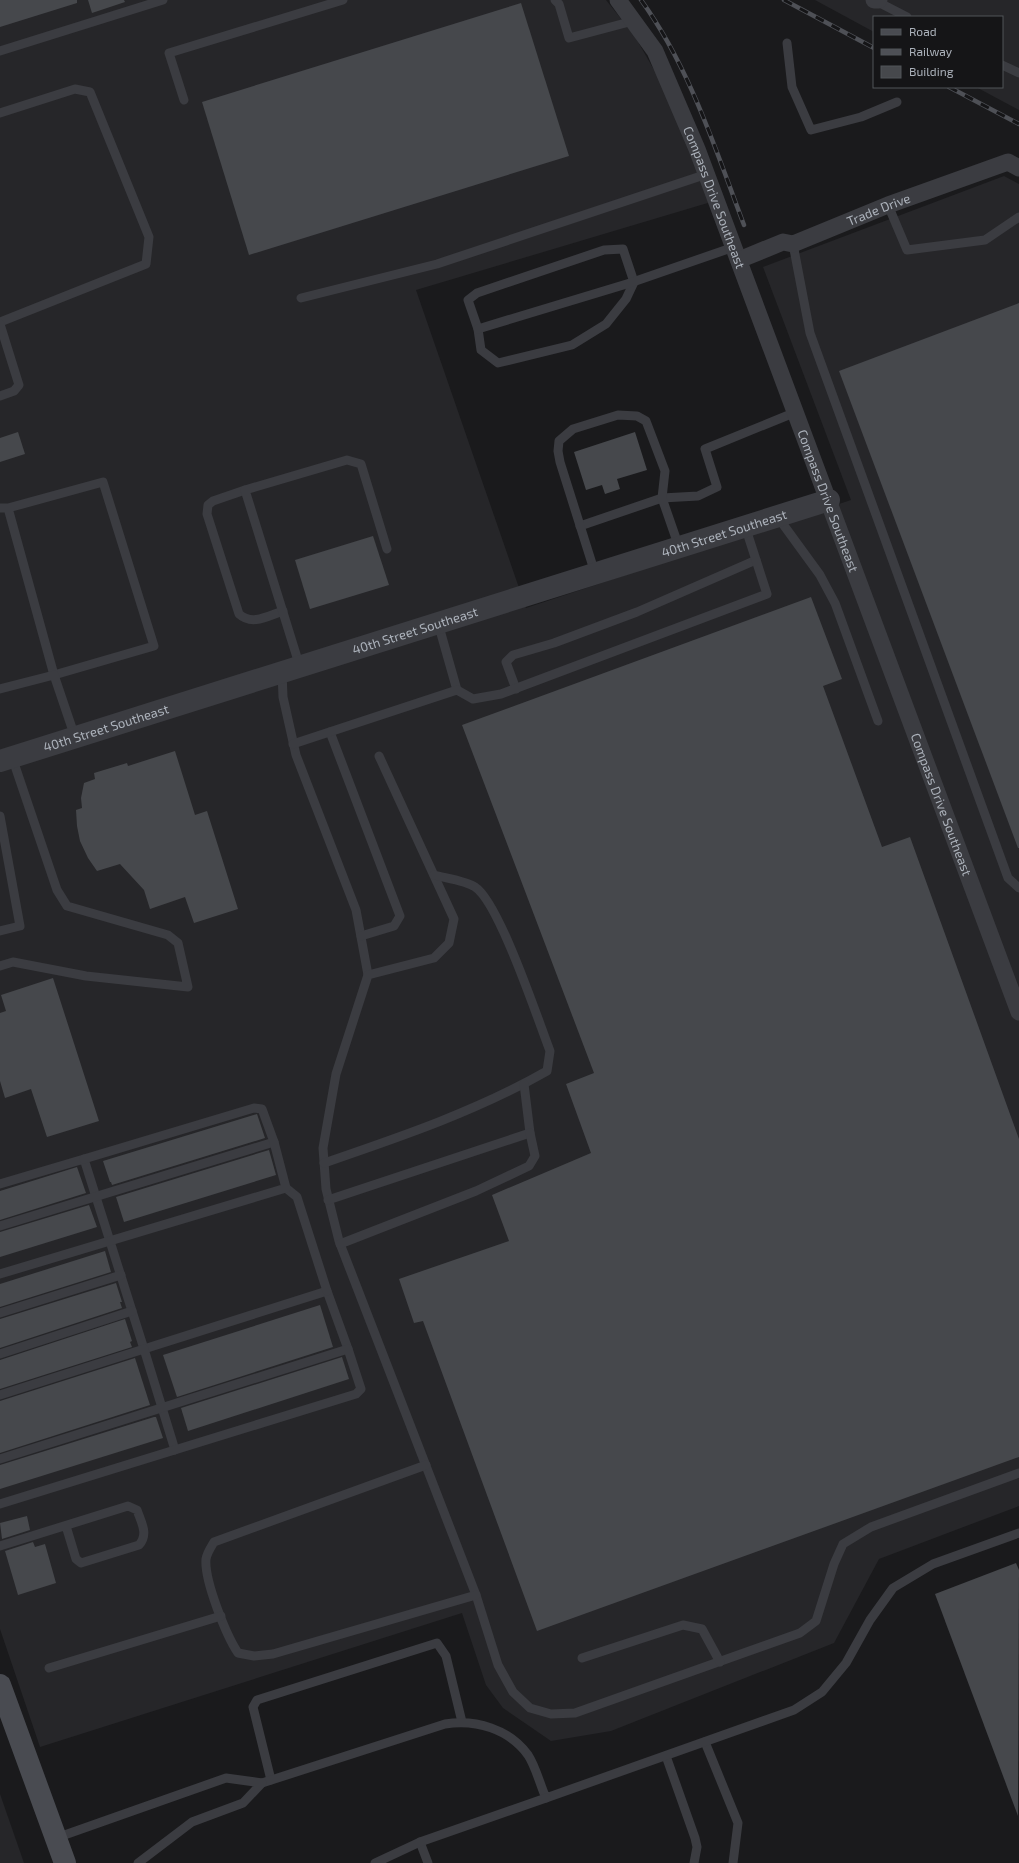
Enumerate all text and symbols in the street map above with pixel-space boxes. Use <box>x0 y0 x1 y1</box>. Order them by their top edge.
legend <box>873 16 1003 88</box>
text: Road <box>909 24 937 38</box>
text: Railway <box>909 44 953 58</box>
text: Building <box>909 64 954 78</box>
street label: Compass Drive Southeast <box>680 124 749 271</box>
street label: Trade Drive <box>844 190 912 229</box>
street label: Compass Drive Southeast <box>794 427 862 574</box>
street label: 40th Street Southeast <box>659 506 789 560</box>
street label: 40th Street Southeast <box>350 603 480 658</box>
street label: 40th Street Southeast <box>41 700 171 755</box>
street label: Compass Drive Southeast <box>908 731 975 878</box>

